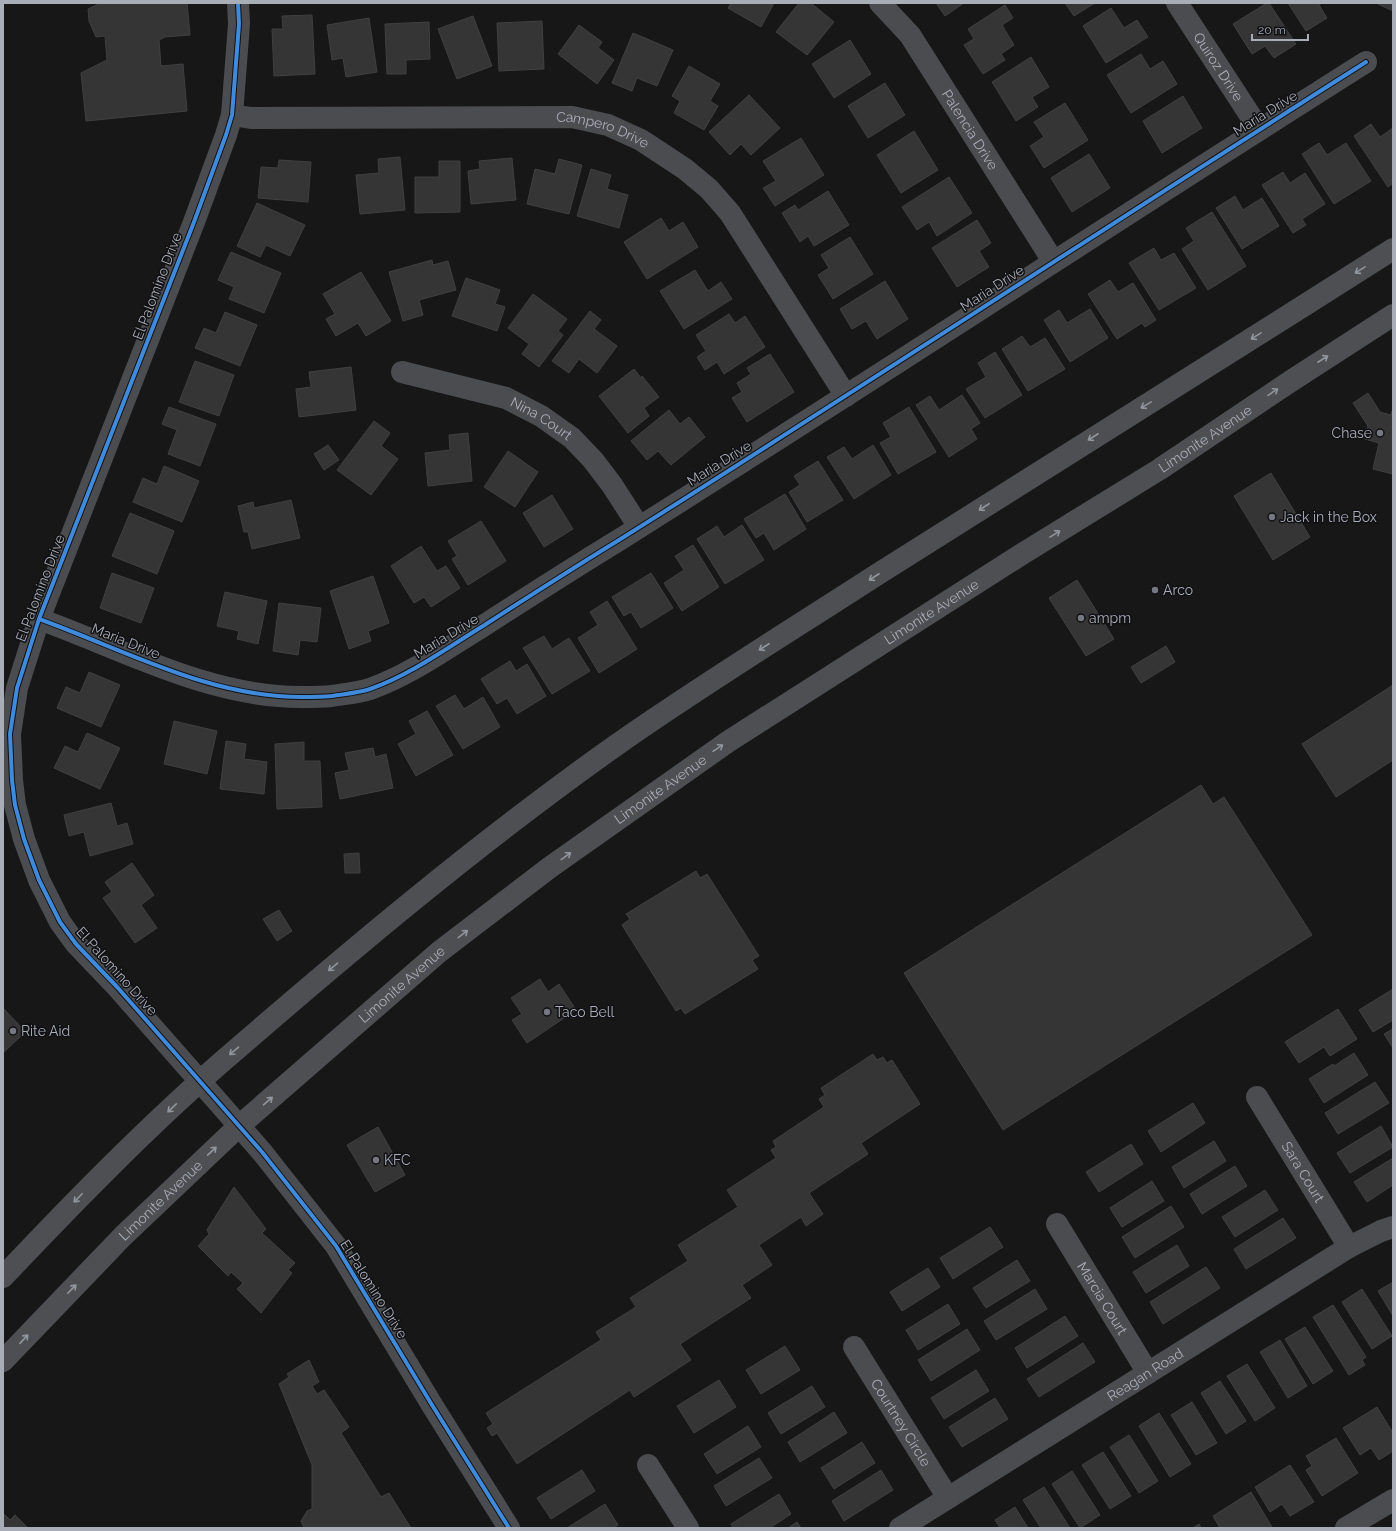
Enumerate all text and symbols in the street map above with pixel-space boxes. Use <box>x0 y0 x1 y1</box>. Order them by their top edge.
scale bar <box>1252 16 1308 42</box>
text: 20 m <box>1258 23 1286 37</box>
street label: Quiroz Drive <box>1190 29 1247 104</box>
street label: Palencia Drive <box>939 87 1001 173</box>
street label: Maria Drive <box>1230 87 1300 139</box>
street label: Campero Drive <box>556 109 652 151</box>
street label: El Palomino Drive <box>129 230 185 342</box>
street label: Maria Drive <box>957 262 1027 314</box>
one-way arrow <box>1354 267 1366 275</box>
one-way arrow <box>1251 332 1262 340</box>
one-way arrow <box>1318 355 1329 364</box>
one-way arrow <box>1267 388 1278 396</box>
street label: Nina Court <box>508 394 575 444</box>
one-way arrow <box>1141 401 1152 409</box>
street label: Limonite Avenue <box>1156 402 1255 476</box>
place label: Chase <box>1332 425 1372 441</box>
marker: Chase <box>1375 428 1385 438</box>
one-way arrow <box>1087 434 1099 442</box>
street label: Maria Drive <box>684 437 754 489</box>
one-way arrow <box>978 503 989 512</box>
place label: Jack in the Box <box>1280 509 1377 525</box>
marker: Jack in the Box <box>1267 512 1277 522</box>
one-way arrow <box>1049 529 1061 537</box>
street label: El Palomino Drive <box>12 532 68 644</box>
one-way arrow <box>869 573 880 581</box>
street label: Limonite Avenue <box>881 576 982 648</box>
place label: Arco <box>1163 582 1193 598</box>
marker: Arco <box>1150 585 1160 595</box>
street label: Maria Drive <box>411 610 481 662</box>
place label: ampm <box>1089 610 1131 626</box>
marker: ampm <box>1076 613 1086 623</box>
street label: Maria Drive <box>89 620 163 662</box>
one-way arrow <box>759 643 770 651</box>
one-way arrow <box>713 744 724 753</box>
street label: Limonite Avenue <box>611 751 709 827</box>
one-way arrow <box>561 851 572 860</box>
street label: El Palomino Drive <box>73 924 161 1018</box>
one-way arrow <box>457 930 468 938</box>
street label: Limonite Avenue <box>356 943 448 1026</box>
one-way arrow <box>327 963 338 972</box>
place label: Taco Bell <box>555 1004 615 1020</box>
marker: Taco Bell <box>542 1007 552 1017</box>
place label: Rite Aid <box>21 1023 70 1039</box>
marker: Rite Aid <box>8 1026 18 1036</box>
one-way arrow <box>228 1047 239 1056</box>
one-way arrow <box>263 1096 274 1105</box>
one-way arrow <box>167 1103 177 1113</box>
street label: Sara Court <box>1278 1139 1328 1205</box>
one-way arrow <box>206 1147 216 1156</box>
place label: KFC <box>384 1152 411 1168</box>
marker: KFC <box>371 1155 381 1165</box>
street label: Limonite Avenue <box>116 1157 206 1244</box>
one-way arrow <box>73 1193 83 1203</box>
street label: El Palomino Drive <box>337 1237 411 1341</box>
street label: Marcia Court <box>1074 1259 1131 1338</box>
one-way arrow <box>67 1284 77 1294</box>
one-way arrow <box>19 1334 29 1344</box>
street label: Reagan Road <box>1104 1345 1186 1404</box>
street label: Courtney Circle <box>868 1376 934 1469</box>

